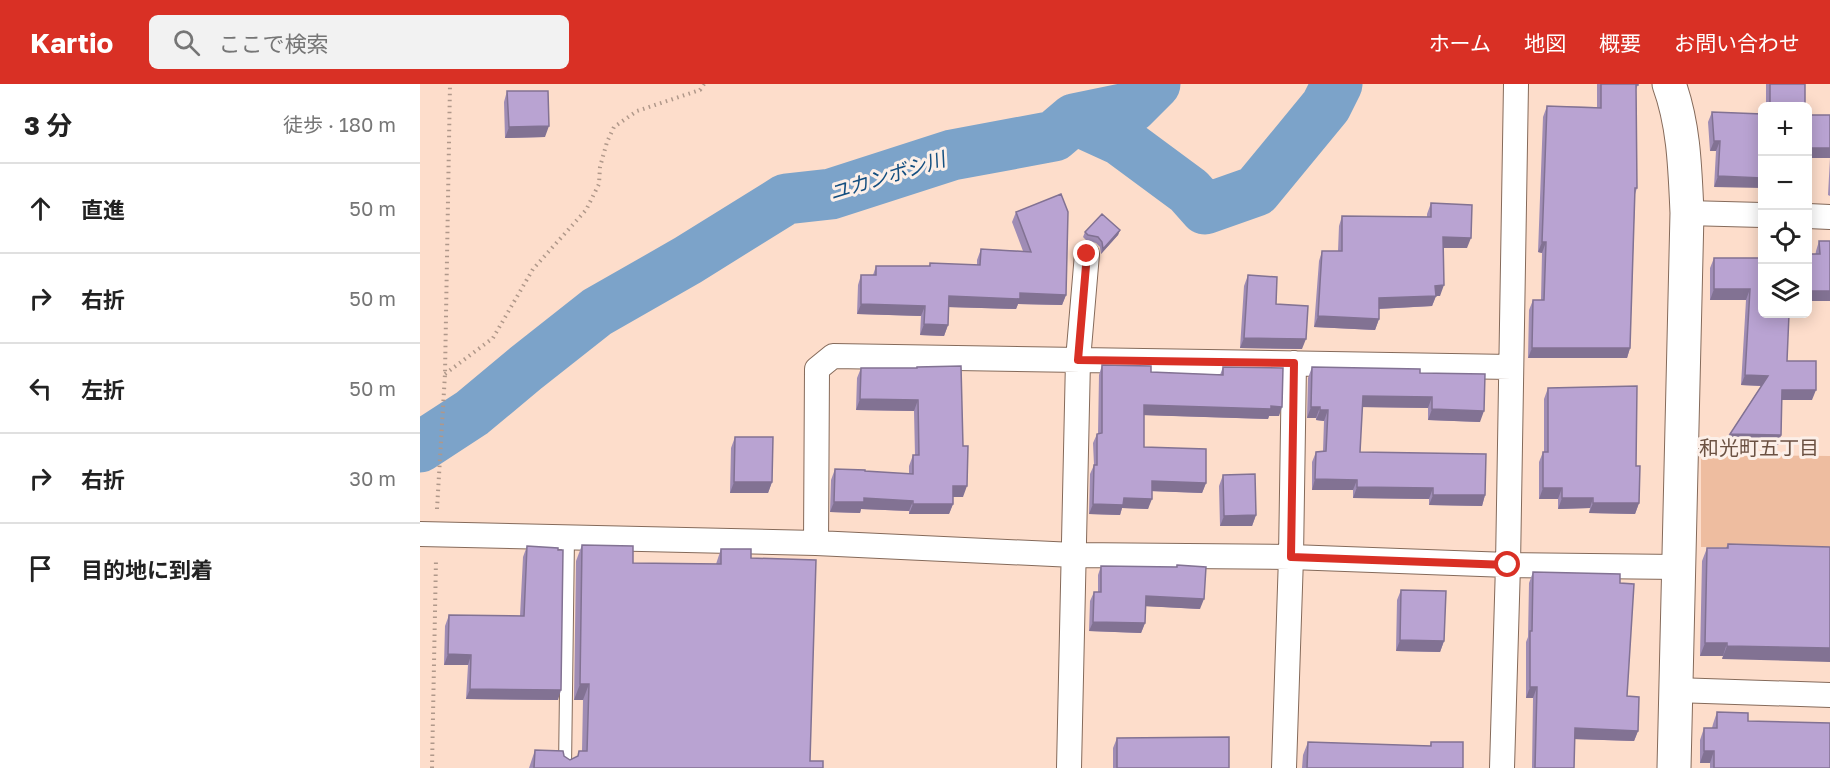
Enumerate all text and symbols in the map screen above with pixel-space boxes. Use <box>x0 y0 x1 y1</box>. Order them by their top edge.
search box <box>149 15 569 69</box>
text: Kartio <box>30 26 113 59</box>
icon: search <box>170 26 203 59</box>
text: ここで検索 <box>218 30 328 57</box>
text: ホーム <box>1429 30 1491 56</box>
text: 地図 <box>1524 30 1566 56</box>
text: 概要 <box>1599 30 1641 56</box>
text: お問い合わせ <box>1674 30 1800 56</box>
map controls <box>1758 102 1812 318</box>
button: + <box>1758 102 1812 156</box>
text: 3 分 <box>24 110 72 141</box>
text: 徒歩 · 180 m <box>283 112 396 136</box>
water label: ユカンボシ川 <box>826 145 950 204</box>
button: − <box>1758 156 1812 210</box>
icon: ahead <box>24 192 57 225</box>
text: 直進 <box>81 196 125 223</box>
text: 50 m <box>349 196 396 220</box>
button: locate <box>1758 210 1812 264</box>
route end <box>1073 240 1099 266</box>
button: layers <box>1758 264 1812 318</box>
icon: right <box>24 282 57 315</box>
text: 右折 <box>81 286 125 313</box>
text: 50 m <box>349 286 396 310</box>
icon: left <box>24 372 57 405</box>
text: 左折 <box>81 376 125 403</box>
text: 50 m <box>349 376 396 400</box>
district label: 和光町五丁目 <box>1699 435 1819 459</box>
icon: right <box>24 462 57 495</box>
text: 右折 <box>81 466 125 493</box>
text: 30 m <box>349 466 396 490</box>
route start <box>1494 551 1520 577</box>
icon: arrive <box>24 552 57 585</box>
text: 目的地に到着 <box>81 556 213 583</box>

